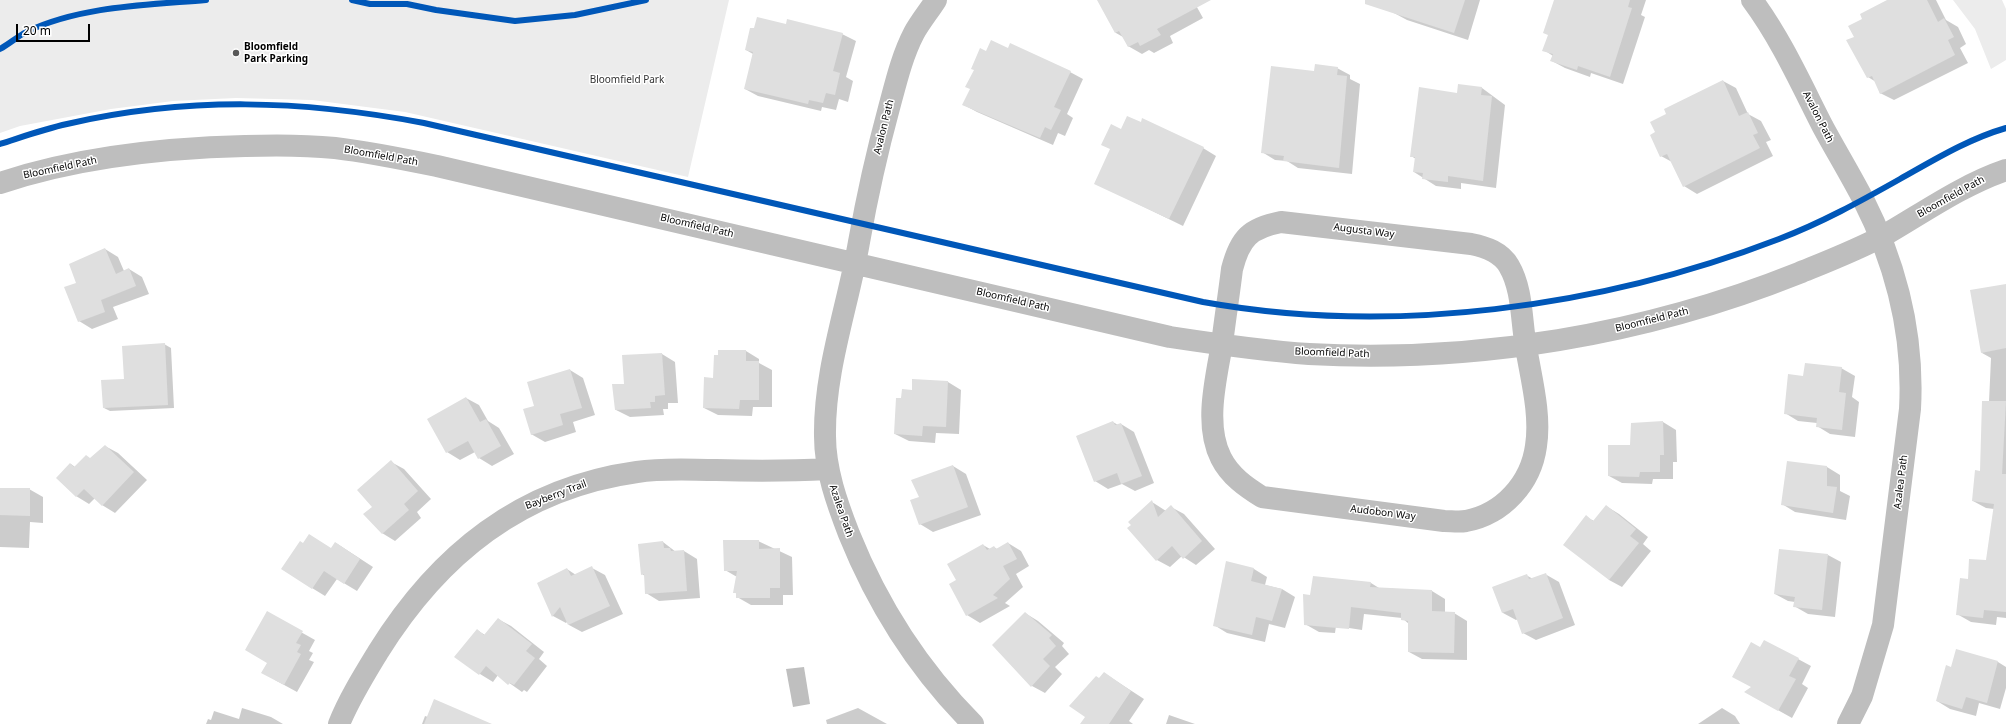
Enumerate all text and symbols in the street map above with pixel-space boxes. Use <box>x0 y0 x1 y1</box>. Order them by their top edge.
scale bar <box>18 16 92 42</box>
text: 20 m <box>23 22 51 39</box>
place label: Bloomfield Park Parking <box>244 41 308 64</box>
marker: Bloomfield Park Parking <box>231 48 241 58</box>
park label: Bloomfield Park <box>590 74 664 86</box>
street label: Avalon Path <box>1800 89 1836 145</box>
street label: Avalon Path <box>871 98 897 156</box>
street label: Bloomfield Path <box>343 144 419 168</box>
street label: Bloomfield Path <box>22 154 98 182</box>
street label: Bloomfield Path <box>1915 174 1987 220</box>
street label: Bloomfield Path <box>659 212 735 240</box>
street label: Augusta Way <box>1333 221 1395 241</box>
street label: Bloomfield Path <box>975 286 1051 314</box>
street label: Bloomfield Path <box>1614 305 1690 335</box>
street label: Bloomfield Path <box>1294 346 1370 360</box>
street label: Azalea Path <box>1892 454 1910 510</box>
street label: Bayberry Trail <box>524 478 588 512</box>
street label: Azalea Path <box>826 483 856 539</box>
street label: Audobon Way <box>1350 503 1416 523</box>

